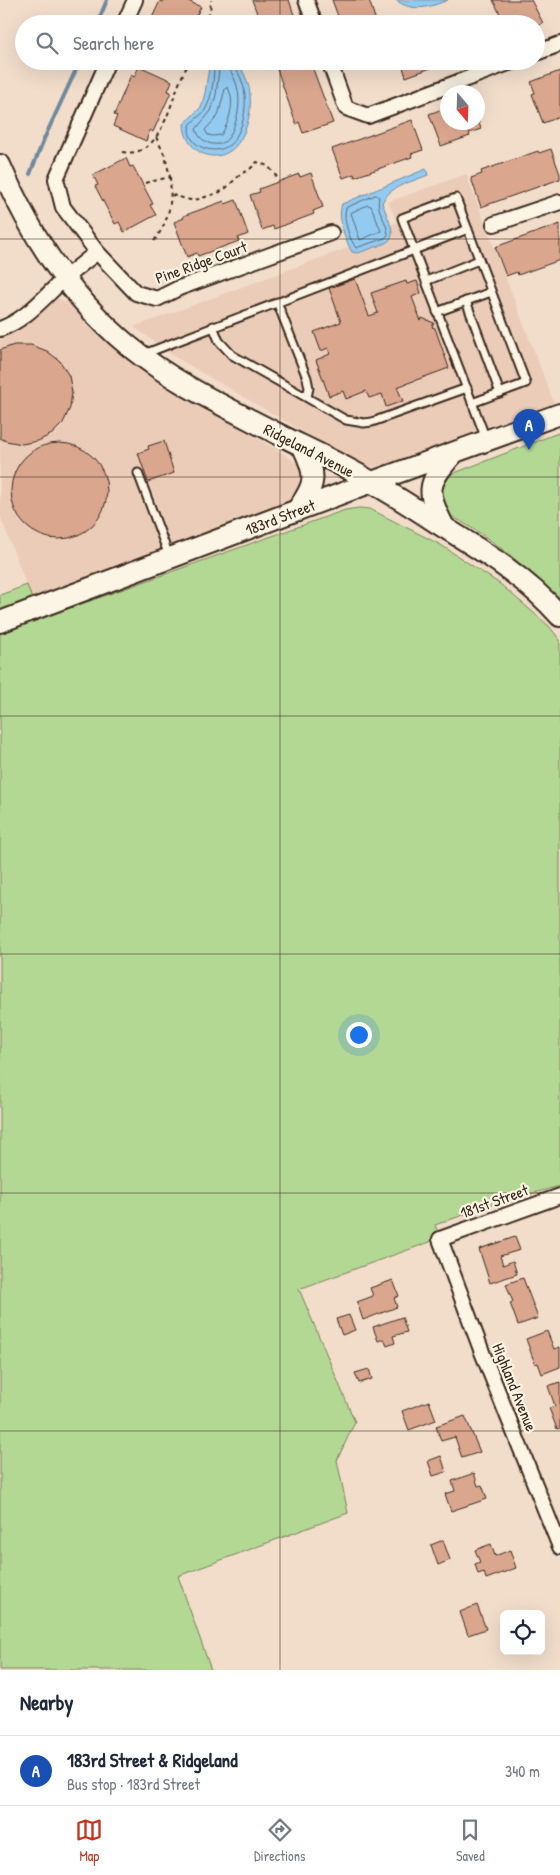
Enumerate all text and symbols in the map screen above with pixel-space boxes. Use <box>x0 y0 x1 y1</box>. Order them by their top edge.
search box <box>15 15 545 70</box>
icon: search <box>33 29 61 57</box>
text: Search here <box>73 30 154 56</box>
north arrow <box>440 85 485 130</box>
street label: Pine Ridge Court <box>152 235 250 289</box>
pin: A <box>513 409 545 450</box>
street label: Ridgeland Avenue <box>260 418 359 483</box>
street label: 183rd Street <box>242 493 319 540</box>
your location <box>346 1022 372 1048</box>
street label: 181st Street <box>457 1178 532 1224</box>
street label: Highland Avenue <box>487 1340 543 1435</box>
map controls <box>500 1610 545 1655</box>
button: locate <box>500 1610 545 1655</box>
text: Nearby <box>20 1688 73 1717</box>
text: 183rd Street & Ridgeland <box>67 1747 238 1773</box>
text: A <box>32 1760 40 1782</box>
text: 340 m <box>505 1760 540 1782</box>
text: Bus stop · 183rd Street <box>67 1773 200 1795</box>
tab: Map <box>75 1816 103 1865</box>
tab: Directions <box>254 1816 305 1865</box>
tab: Saved <box>456 1816 485 1865</box>

